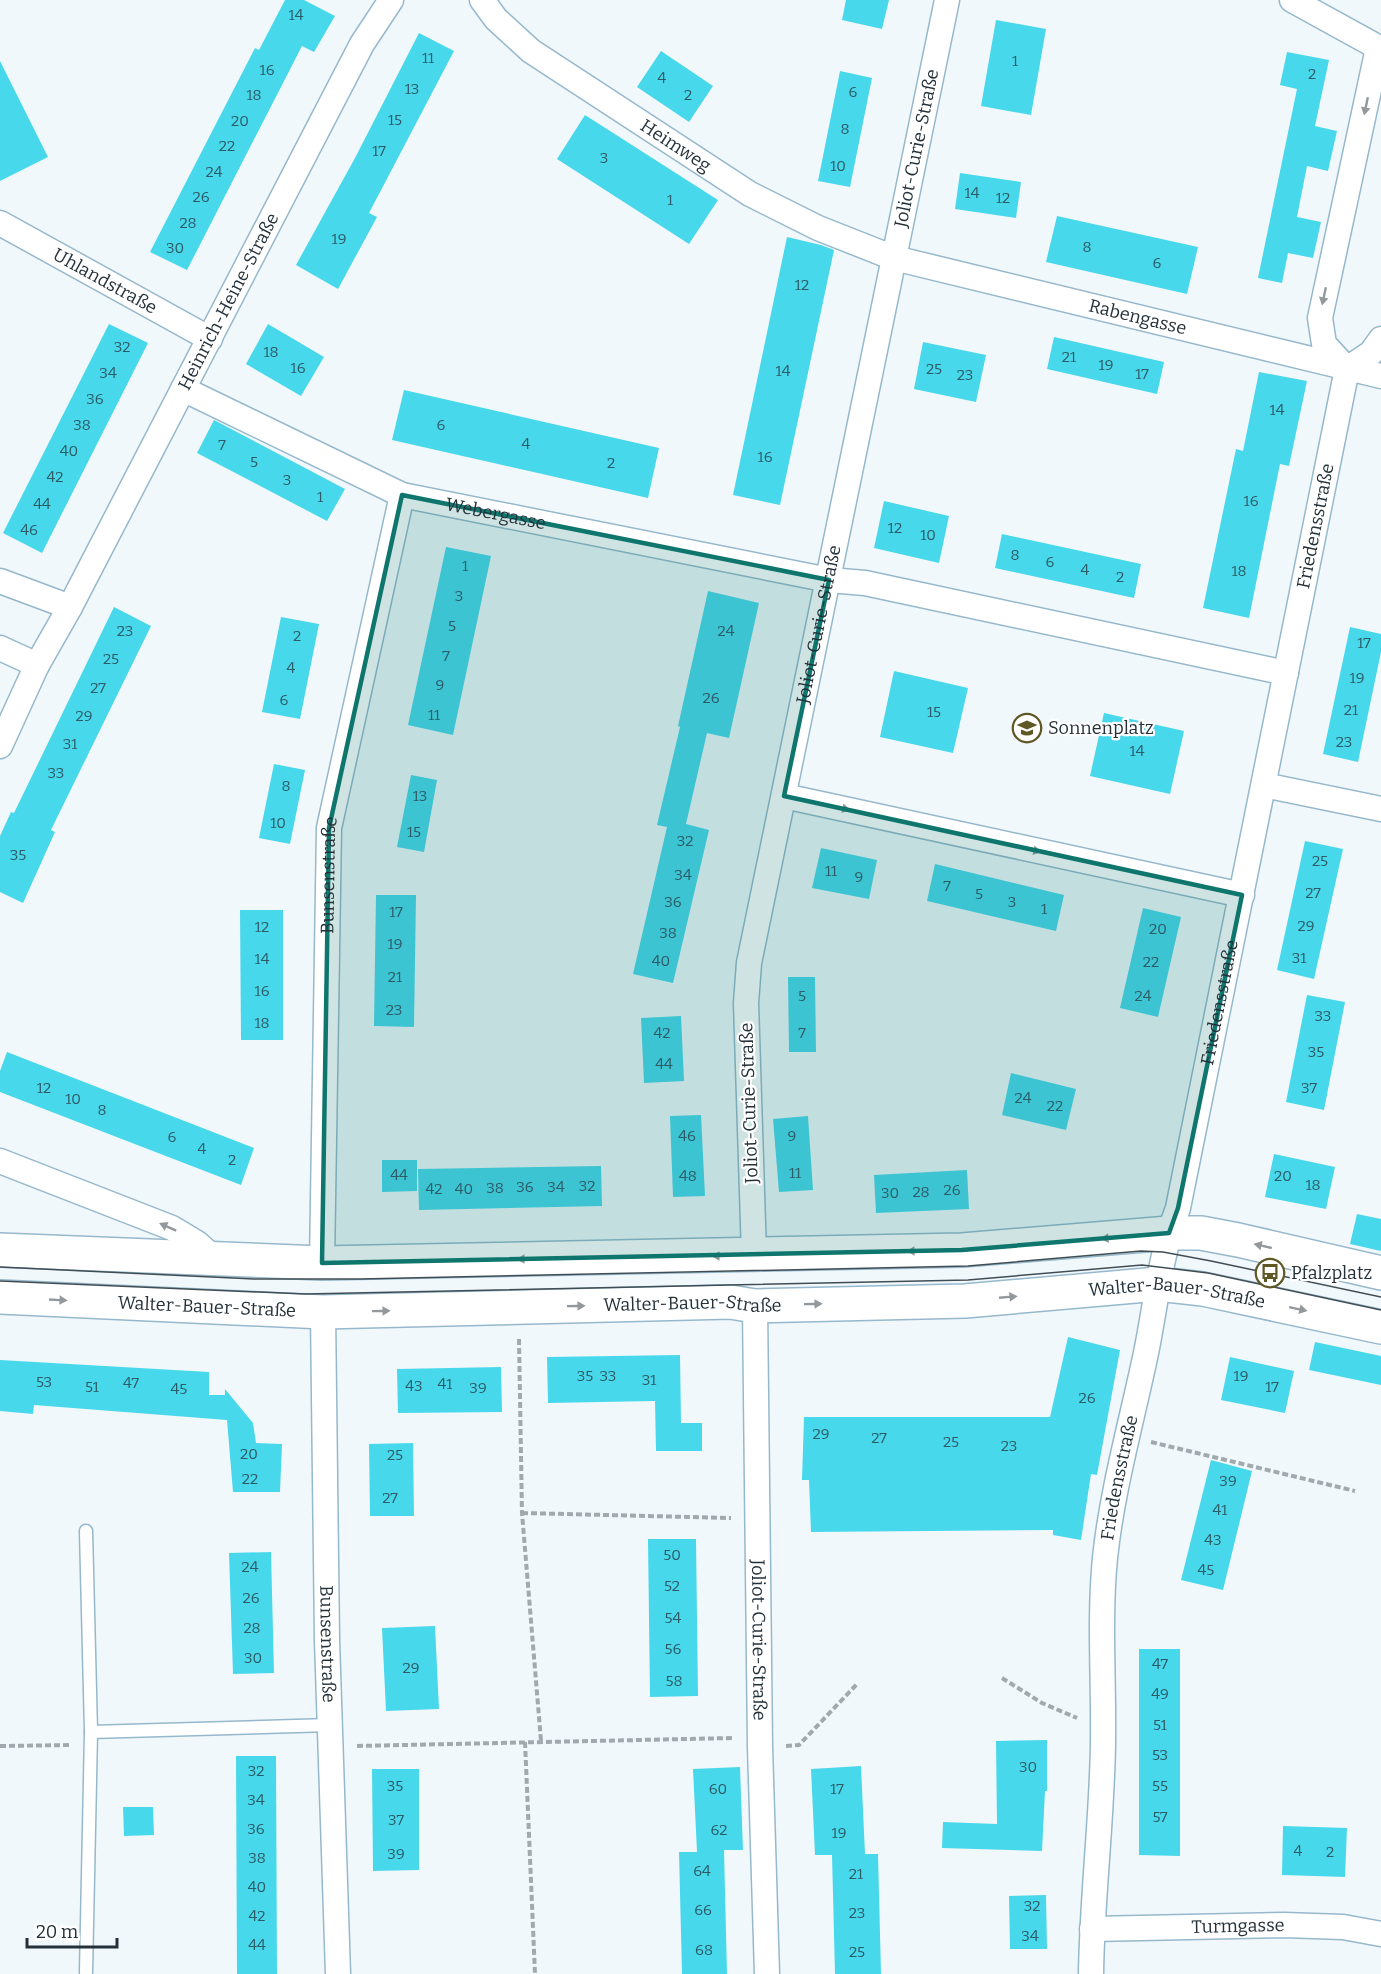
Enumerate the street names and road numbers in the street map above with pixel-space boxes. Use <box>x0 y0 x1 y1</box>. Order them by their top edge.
street label: Joliot-Curie-Straße <box>889 67 943 230</box>
street label: Heimweg <box>636 114 715 177</box>
street label: Heinrich-Heine-Straße <box>173 209 284 394</box>
street label: Uhlandstraße <box>49 243 161 319</box>
street label: Rabengasse <box>1087 295 1189 339</box>
street label: Friedensstraße <box>1292 462 1339 591</box>
street label: Webergasse <box>444 493 548 534</box>
street label: Joliot-Curie-Straße <box>791 543 846 706</box>
street label: Bunsenstraße <box>316 814 342 934</box>
street label: Friedensstraße <box>1196 938 1243 1067</box>
street label: Joliot-Curie-Straße <box>735 1022 763 1185</box>
street label: Walter-Bauer-Straße <box>1088 1272 1267 1313</box>
street label: Walter-Bauer-Straße <box>117 1291 296 1322</box>
street label: Walter-Bauer-Straße <box>603 1291 782 1317</box>
street label: Friedensstraße <box>1096 1413 1143 1542</box>
street label: Joliot-Curie-Straße <box>747 1558 771 1721</box>
street label: Bunsenstraße <box>315 1585 340 1703</box>
street label: Turmgasse <box>1191 1914 1285 1938</box>

